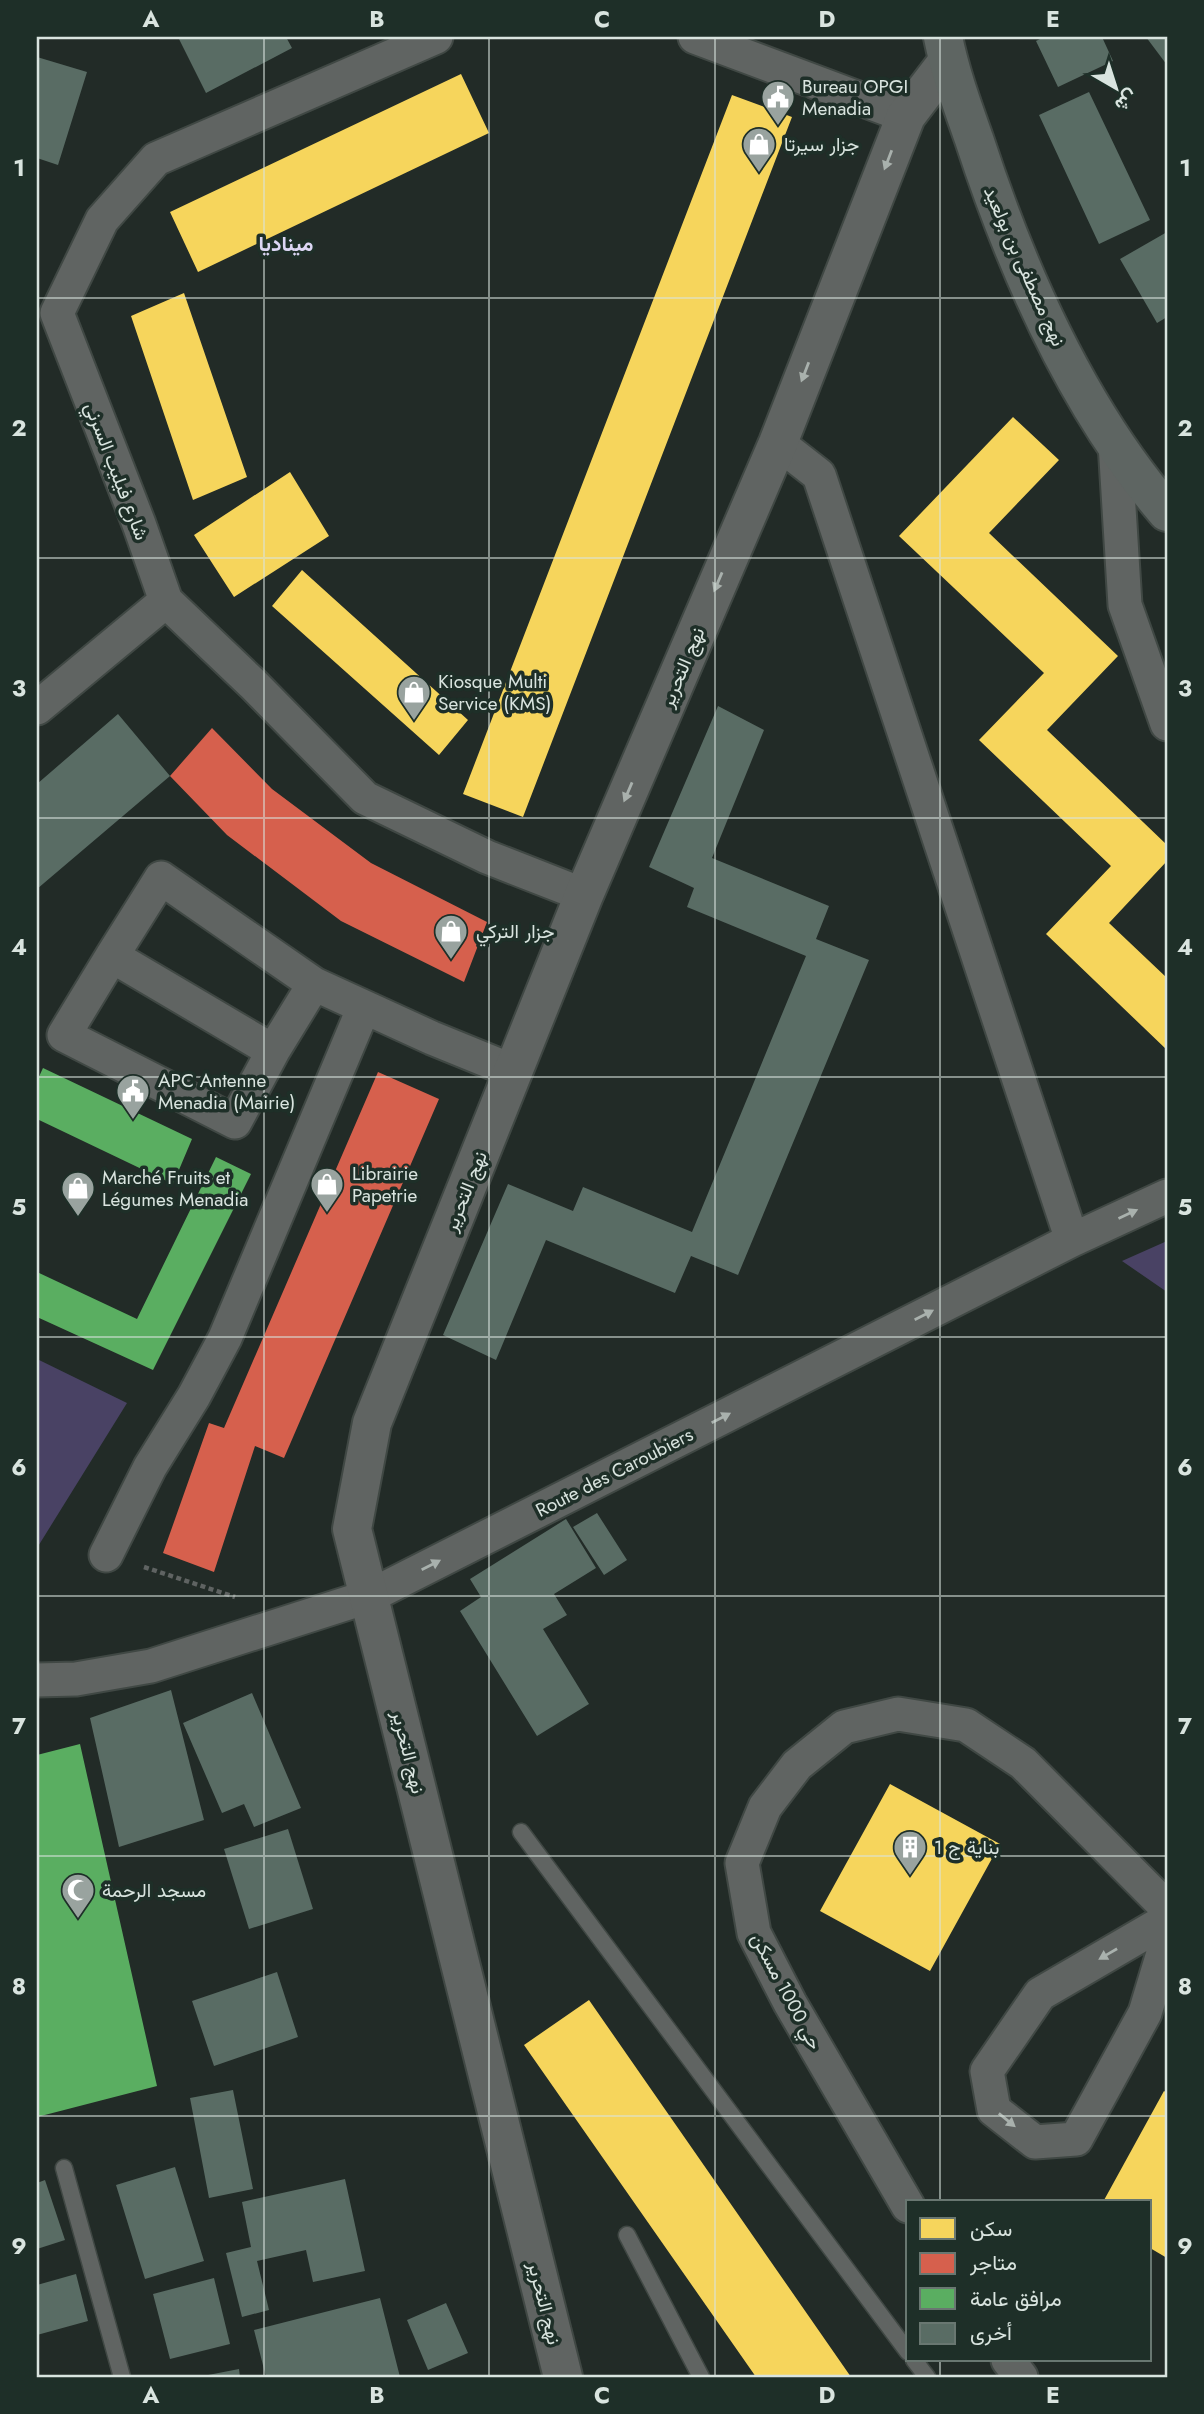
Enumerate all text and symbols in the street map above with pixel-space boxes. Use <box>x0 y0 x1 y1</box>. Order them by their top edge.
text: A <box>142 2 160 36</box>
text: B <box>369 2 385 36</box>
text: C <box>594 2 610 36</box>
text: D <box>819 2 836 36</box>
text: E <box>1046 2 1060 36</box>
north arrow <box>1082 52 1152 122</box>
place label: Bureau OPGI Menadia <box>802 73 908 122</box>
public building icon: Bureau OPGI Menadia <box>759 78 797 127</box>
text: ش <box>1109 83 1144 119</box>
shop icon: جزار سيرتا <box>740 125 778 174</box>
place label: جزار سيرتا <box>784 131 859 158</box>
one-way arrow <box>883 150 894 171</box>
text: 1 <box>13 151 25 185</box>
text: 1 <box>1179 151 1191 185</box>
street label: نهج مصطفى بن بولعيد <box>977 182 1072 351</box>
district label: ميناديا <box>259 229 313 259</box>
one-way arrow <box>800 362 811 383</box>
street label: شارع فيليب السرني <box>76 398 155 545</box>
text: 2 <box>11 411 27 445</box>
text: 2 <box>1177 411 1193 445</box>
one-way arrow <box>712 572 723 593</box>
street label: نهج التحرير <box>653 623 711 712</box>
place label: Kiosque Multi Service (KMS) <box>438 668 551 717</box>
text: 3 <box>12 671 26 705</box>
text: 3 <box>1178 671 1192 705</box>
shop icon: Kiosque Multi Service (KMS) <box>395 673 433 722</box>
one-way arrow <box>623 781 634 802</box>
shop icon: جزار التركي <box>432 912 470 961</box>
place label: جزار التركي <box>476 918 554 947</box>
text: 4 <box>11 930 27 964</box>
text: 4 <box>1177 930 1193 964</box>
place label: APC Antenne Menadia (Mairie) <box>158 1067 295 1116</box>
public building icon: APC Antenne Menadia (Mairie) <box>114 1072 152 1121</box>
street label: نهج التحرير <box>437 1147 494 1236</box>
place label: Librairie Papetrie <box>352 1160 418 1209</box>
place label: Marché Fruits et Légumes Menadia <box>102 1164 248 1213</box>
shop icon: Librairie Papetrie <box>308 1165 346 1214</box>
shop icon: Marché Fruits et Légumes Menadia <box>59 1169 97 1218</box>
text: 5 <box>12 1190 26 1224</box>
text: 5 <box>1178 1190 1192 1224</box>
one-way arrow <box>1117 1208 1138 1219</box>
one-way arrow <box>914 1309 934 1321</box>
one-way arrow <box>711 1413 731 1424</box>
street label: Route des Caroubiers <box>531 1421 698 1524</box>
text: 6 <box>11 1450 27 1484</box>
text: 6 <box>1177 1450 1193 1484</box>
one-way arrow <box>421 1560 441 1571</box>
street label: نهج التحرير <box>385 1707 432 1796</box>
text: 7 <box>12 1709 26 1743</box>
text: 7 <box>1178 1709 1192 1743</box>
building icon: بناية ج 1 <box>891 1828 929 1877</box>
place label: بناية ج 1 <box>934 1834 999 1861</box>
mosque icon: مسجد الرحمة <box>59 1871 97 1920</box>
place label: مسجد الرحمة <box>102 1877 206 1904</box>
street label: حي 1000 مسكن <box>743 1928 829 2055</box>
one-way arrow <box>1099 1948 1118 1960</box>
text: 8 <box>12 1969 26 2003</box>
text: 8 <box>1178 1969 1192 2003</box>
one-way arrow <box>997 2112 1015 2127</box>
legend <box>906 2200 1152 2362</box>
text: سكن <box>970 2214 1012 2244</box>
text: 9 <box>11 2229 27 2263</box>
text: 9 <box>1177 2229 1193 2263</box>
text: متاجر <box>969 2248 1017 2278</box>
street label: نهج التحرير <box>521 2258 568 2347</box>
text: مرافق عامة <box>970 2284 1062 2314</box>
text: أخرى <box>970 2318 1012 2348</box>
text: A <box>142 2378 160 2412</box>
text: B <box>369 2378 385 2412</box>
text: C <box>594 2378 610 2412</box>
text: D <box>819 2378 836 2412</box>
text: E <box>1046 2378 1060 2412</box>

